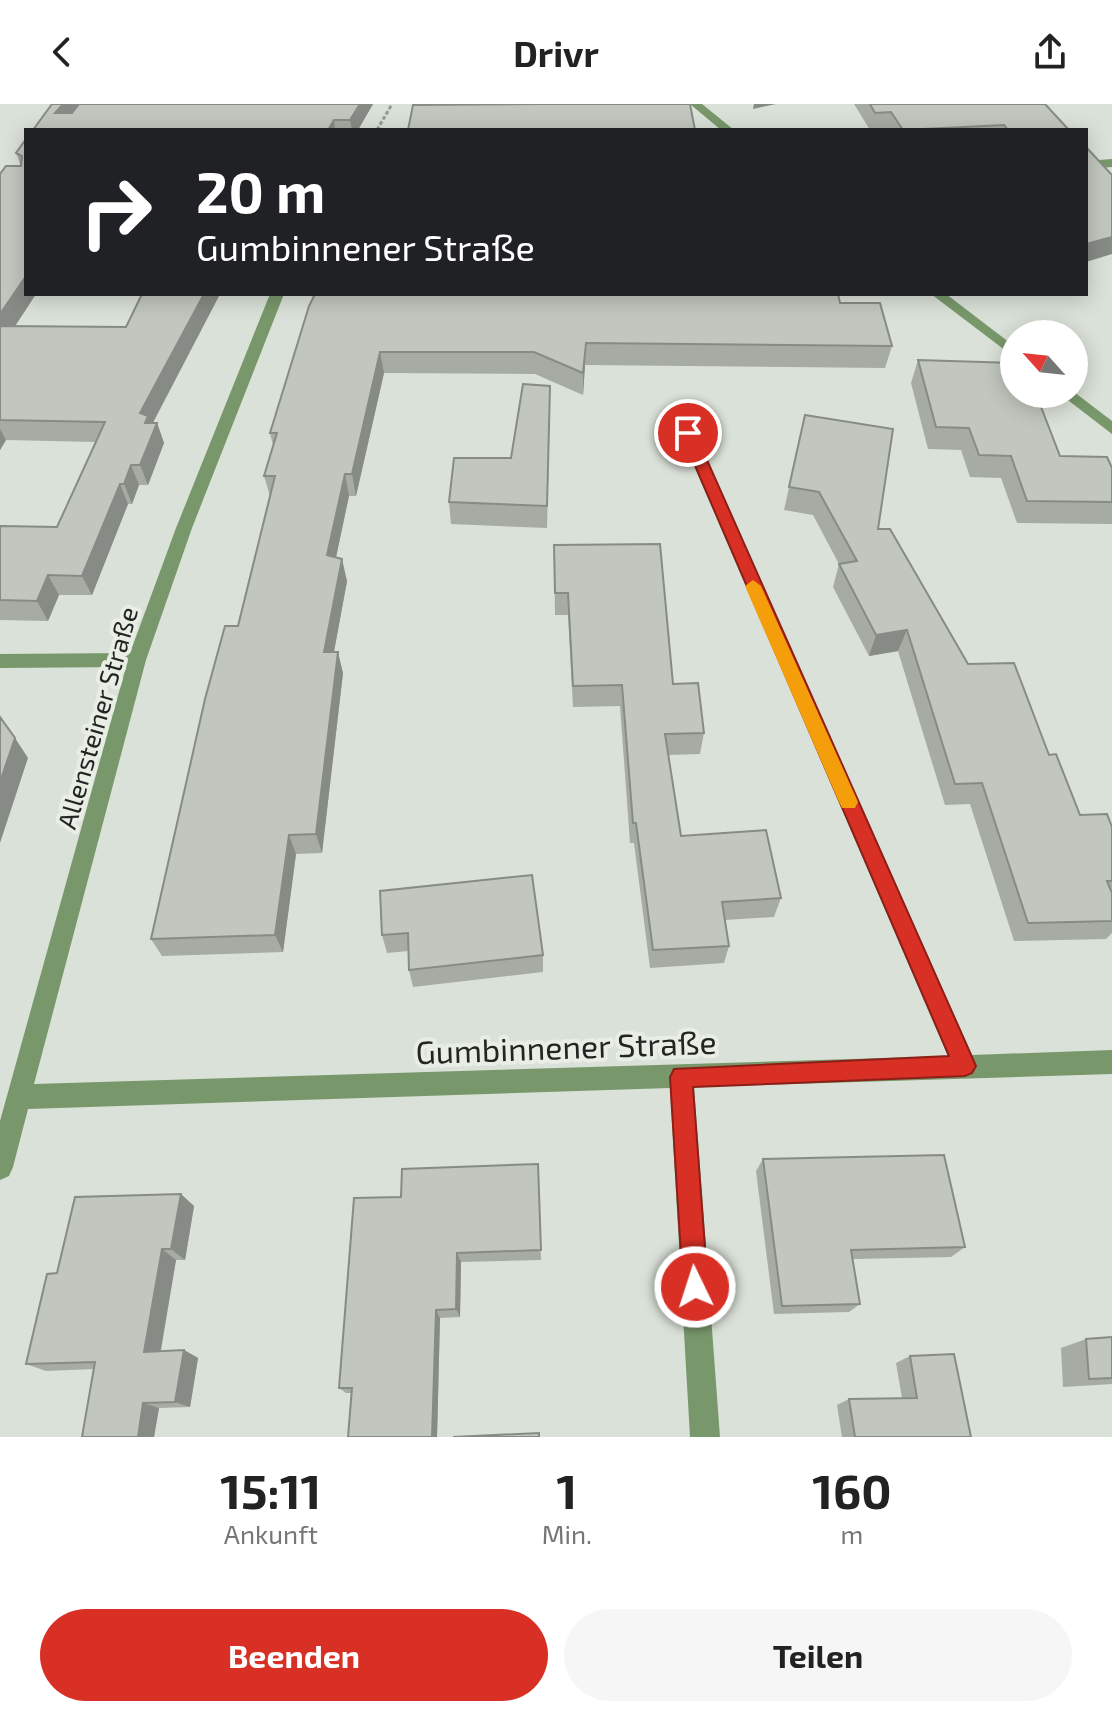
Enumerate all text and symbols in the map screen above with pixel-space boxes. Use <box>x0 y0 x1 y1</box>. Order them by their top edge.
icon: back <box>40 30 84 74</box>
icon: share <box>1028 30 1072 74</box>
text: Drivr <box>513 31 599 74</box>
text: 20 m <box>196 157 325 224</box>
icon: right <box>64 160 168 264</box>
text: Gumbinnener Straße <box>196 225 535 268</box>
north arrow <box>1000 320 1088 408</box>
map controls <box>1000 320 1088 408</box>
pin <box>654 399 722 467</box>
icon: arrive <box>666 411 710 455</box>
street label: Allensteiner Straße <box>50 603 143 832</box>
street label: Gumbinnener Straße <box>415 1022 717 1070</box>
position arrow <box>653 1245 737 1329</box>
text: 15:11 <box>220 1461 321 1519</box>
text: 1 <box>556 1461 577 1519</box>
text: 160 <box>812 1461 892 1519</box>
text: Ankunft <box>224 1518 318 1549</box>
text: Min. <box>542 1518 592 1549</box>
text: m <box>841 1518 863 1549</box>
button: Beenden <box>40 1609 548 1701</box>
button: Teilen <box>564 1609 1072 1701</box>

